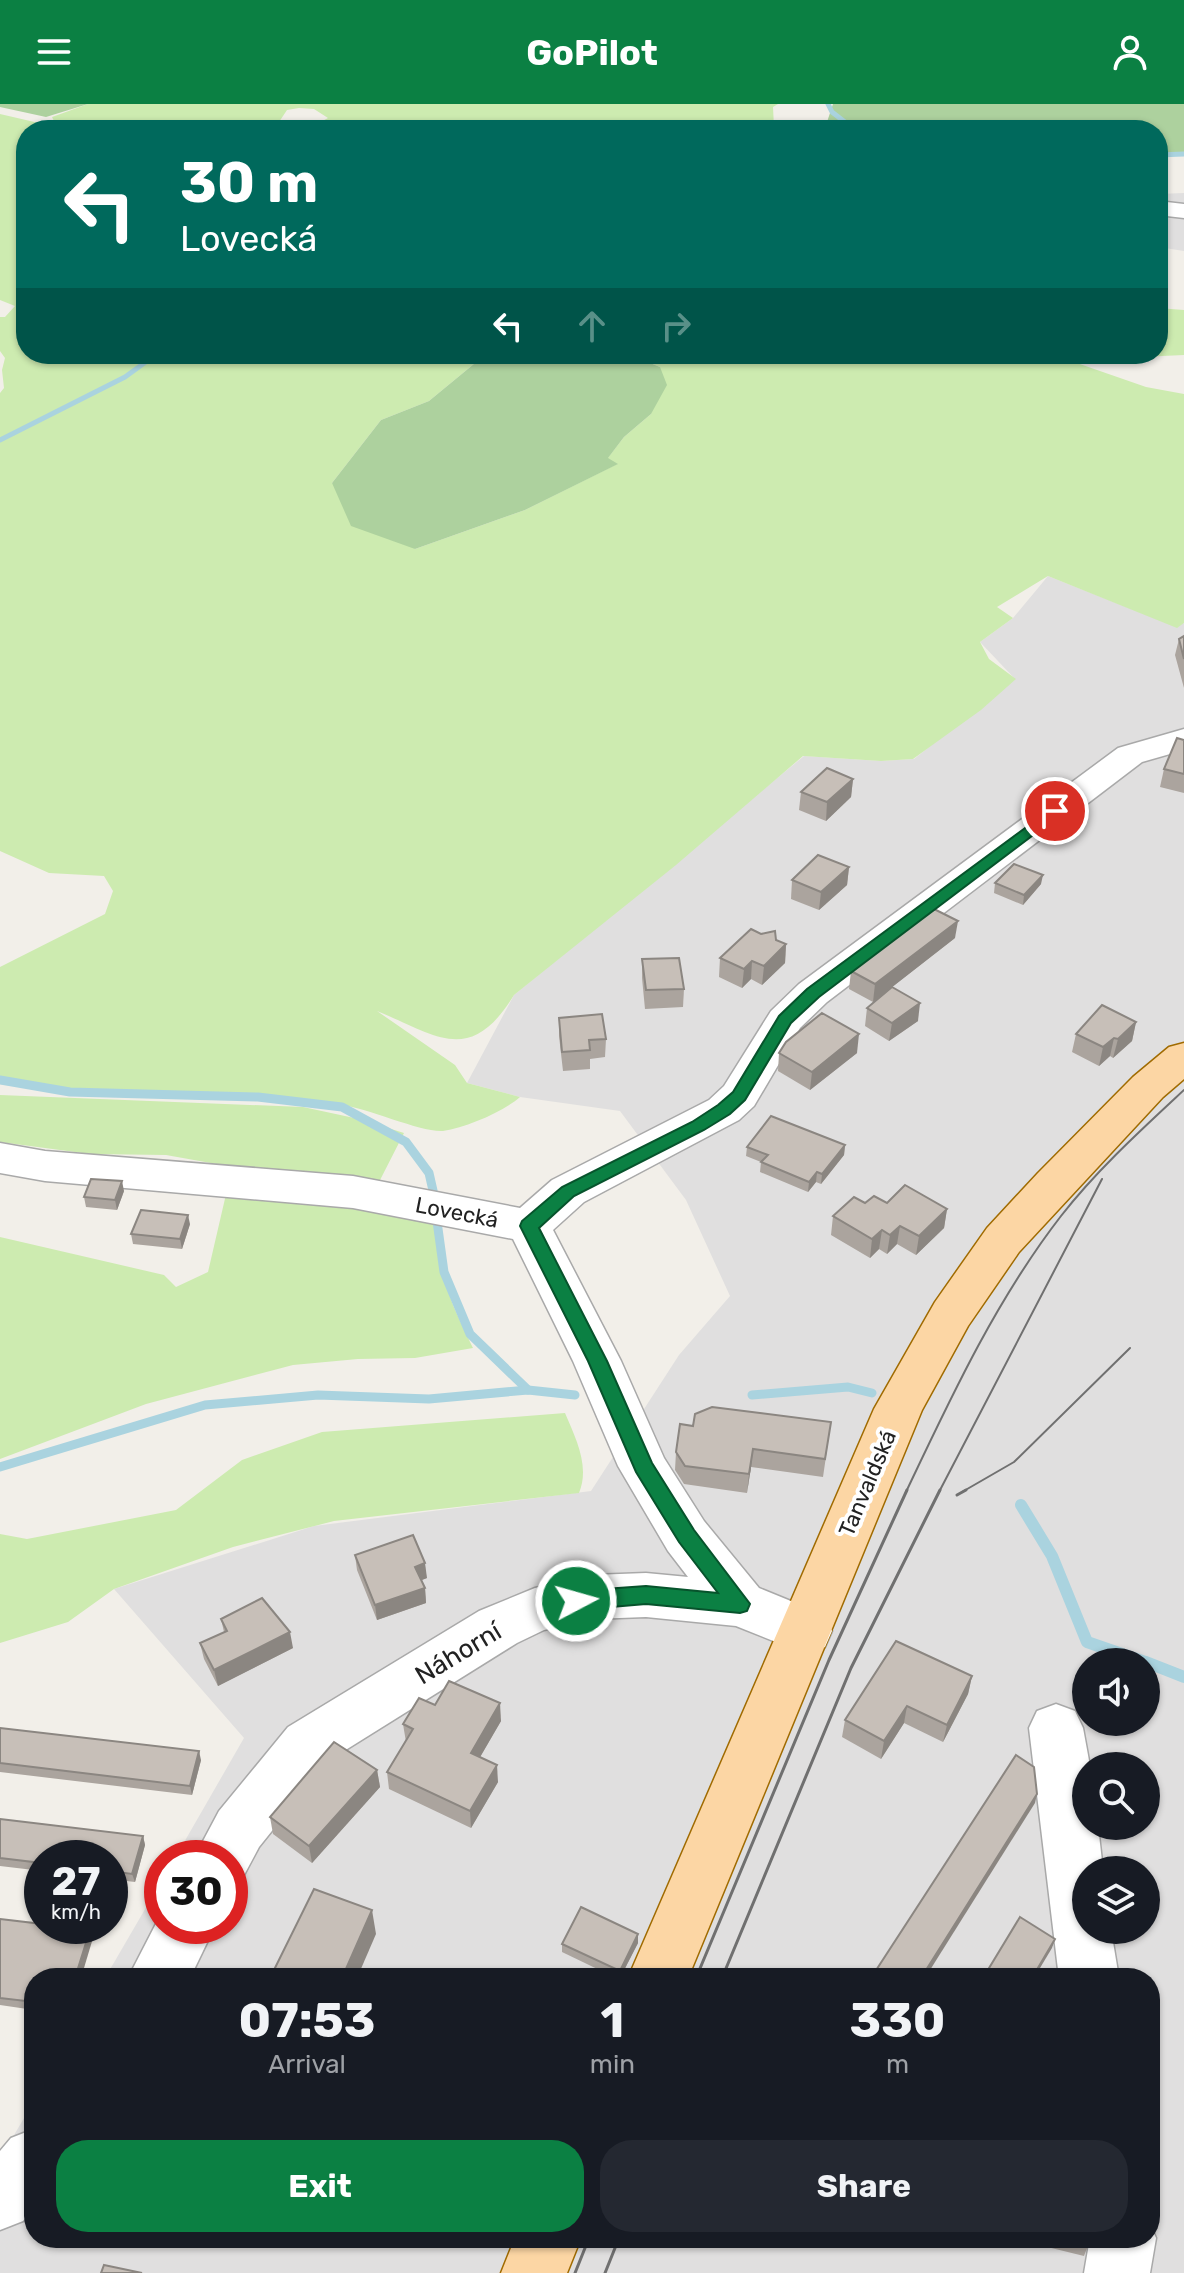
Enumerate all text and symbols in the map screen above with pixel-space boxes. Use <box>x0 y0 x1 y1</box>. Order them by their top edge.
icon: menu <box>32 30 76 74</box>
icon: person <box>1108 30 1152 74</box>
text: GoPilot <box>526 31 658 74</box>
text: 30 m <box>180 150 318 216</box>
icon: left <box>48 152 152 256</box>
text: Lovecká <box>180 217 317 260</box>
icon: left <box>486 304 530 348</box>
icon: ahead <box>570 304 614 348</box>
icon: right <box>654 304 698 348</box>
pin <box>1021 777 1089 845</box>
icon: arrive <box>1033 789 1077 833</box>
street label: Lovecká <box>413 1191 501 1234</box>
street label: Tanvaldská <box>833 1426 902 1540</box>
position arrow <box>534 1559 618 1643</box>
street label: Náhorní <box>410 1615 508 1691</box>
map controls <box>1072 1648 1160 1944</box>
button: sound <box>1072 1648 1160 1736</box>
button: search <box>1072 1752 1160 1840</box>
speed limit sign: 30 <box>144 1840 248 1944</box>
button: layers <box>1072 1856 1160 1944</box>
text: 27 <box>52 1858 100 1905</box>
text: km/h <box>51 1900 101 1924</box>
text: 07:53 <box>239 1992 375 2049</box>
text: 1 <box>601 1992 624 2049</box>
text: 330 <box>850 1992 945 2049</box>
text: Arrival <box>268 2049 346 2080</box>
text: min <box>590 2049 635 2080</box>
text: m <box>886 2049 909 2080</box>
button: Exit <box>56 2140 584 2232</box>
button: Share <box>600 2140 1128 2232</box>

